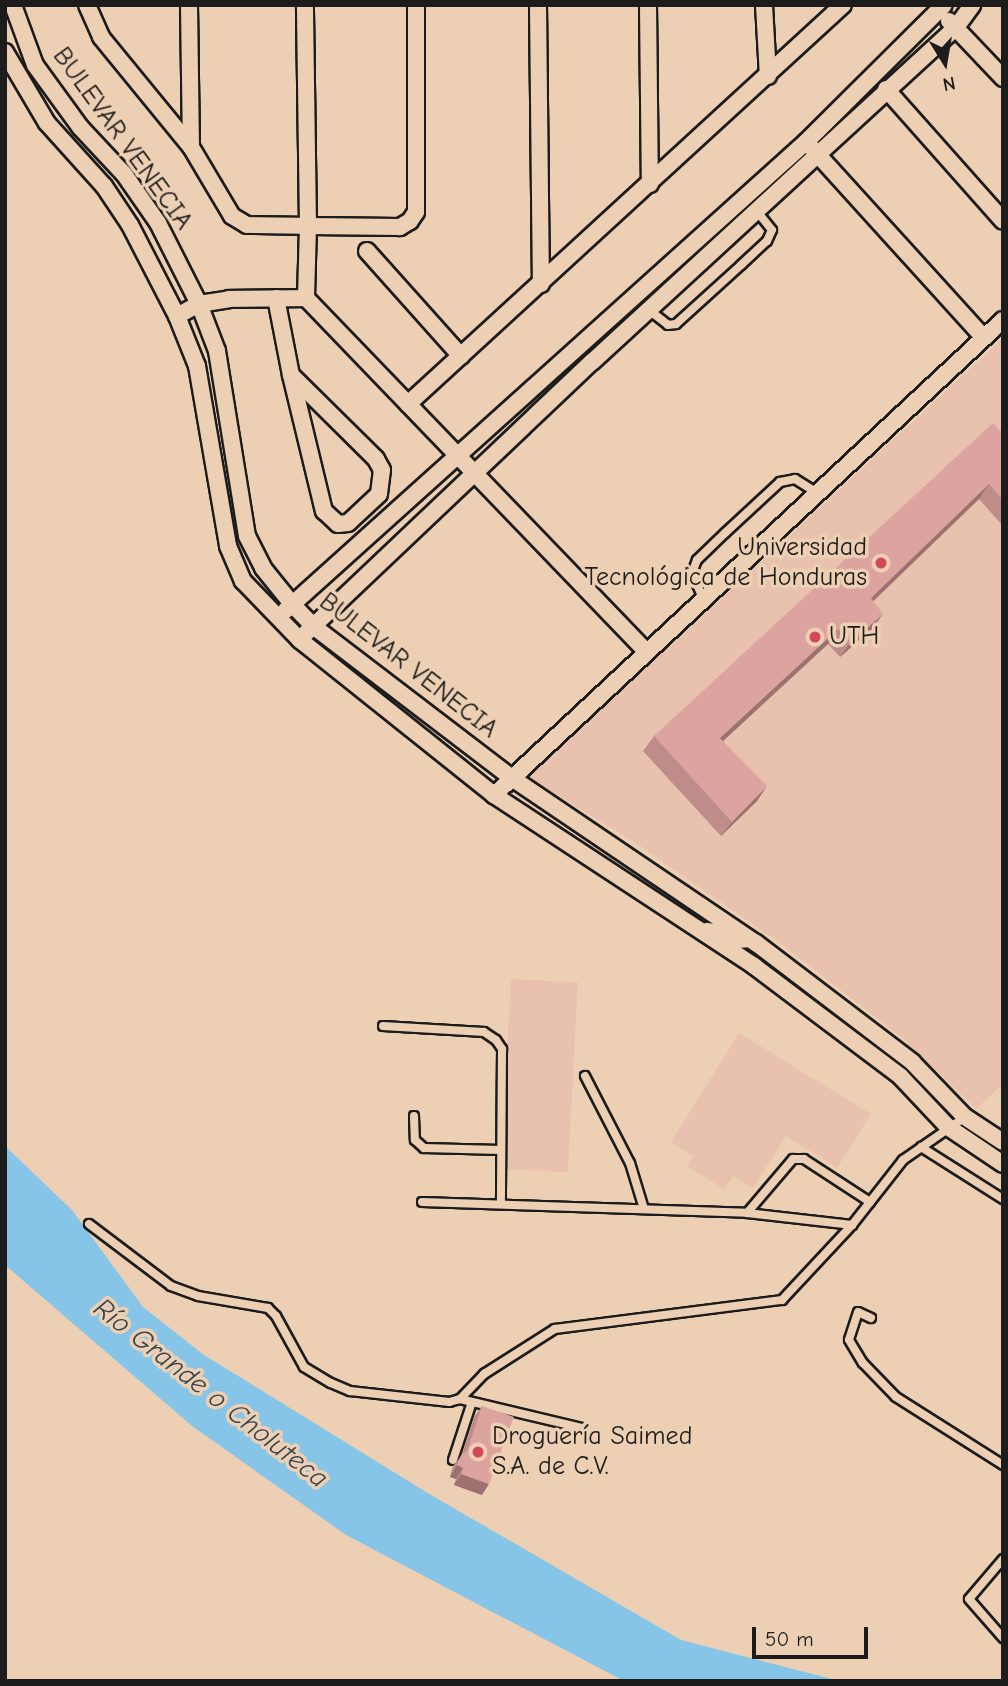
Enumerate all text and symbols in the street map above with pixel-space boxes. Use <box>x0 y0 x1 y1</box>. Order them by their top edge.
north arrow <box>910 28 980 98</box>
street label: BULEVAR VENECIA <box>45 42 199 236</box>
text: N <box>941 72 957 96</box>
place label: Universidad Tecnológica de Honduras <box>585 532 867 594</box>
marker: Universidad Tecnológica de Honduras <box>873 555 889 571</box>
street label: BULEVAR VENECIA <box>313 587 503 745</box>
place label: UTH <box>829 621 879 653</box>
marker: UTH <box>807 629 823 645</box>
water label: Río Grande o Choluteca <box>87 1291 335 1495</box>
place label: Droguería Saimed S.A. de C.V. <box>492 1421 692 1482</box>
marker: Droguería Saimed S.A. de C.V. <box>470 1444 486 1460</box>
scale bar <box>756 1612 872 1656</box>
text: 50 m <box>765 1627 814 1651</box>

